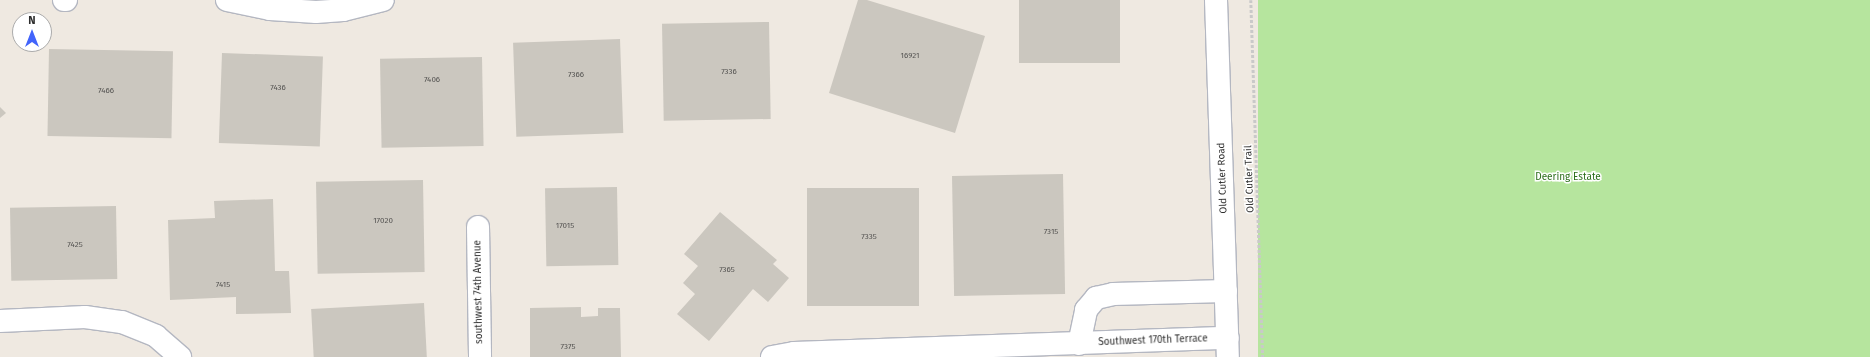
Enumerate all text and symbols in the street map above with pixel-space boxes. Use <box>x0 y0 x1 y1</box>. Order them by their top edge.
north arrow <box>12 12 52 52</box>
text: N <box>28 14 36 27</box>
house number: 16921 <box>901 51 919 61</box>
house number: 7336 <box>721 67 737 77</box>
house number: 7366 <box>568 70 584 80</box>
house number: 7406 <box>424 75 440 85</box>
house number: 7436 <box>270 83 286 93</box>
house number: 7466 <box>98 86 114 96</box>
street label: Old Cutler Road <box>1216 142 1230 214</box>
street label: Old Cutler Trail <box>1243 145 1257 213</box>
park label: Deering Estate <box>1535 172 1601 184</box>
house number: 17020 <box>373 216 393 226</box>
house number: 17015 <box>556 221 574 231</box>
house number: 7315 <box>1044 227 1058 237</box>
house number: 7335 <box>861 232 877 242</box>
house number: 7425 <box>67 240 83 250</box>
street label: southwest 74th Avenue <box>472 240 486 344</box>
house number: 7365 <box>719 265 735 275</box>
house number: 7415 <box>216 280 230 290</box>
street label: Southwest 170th Terrace <box>1098 333 1208 349</box>
house number: 7375 <box>561 342 575 352</box>

